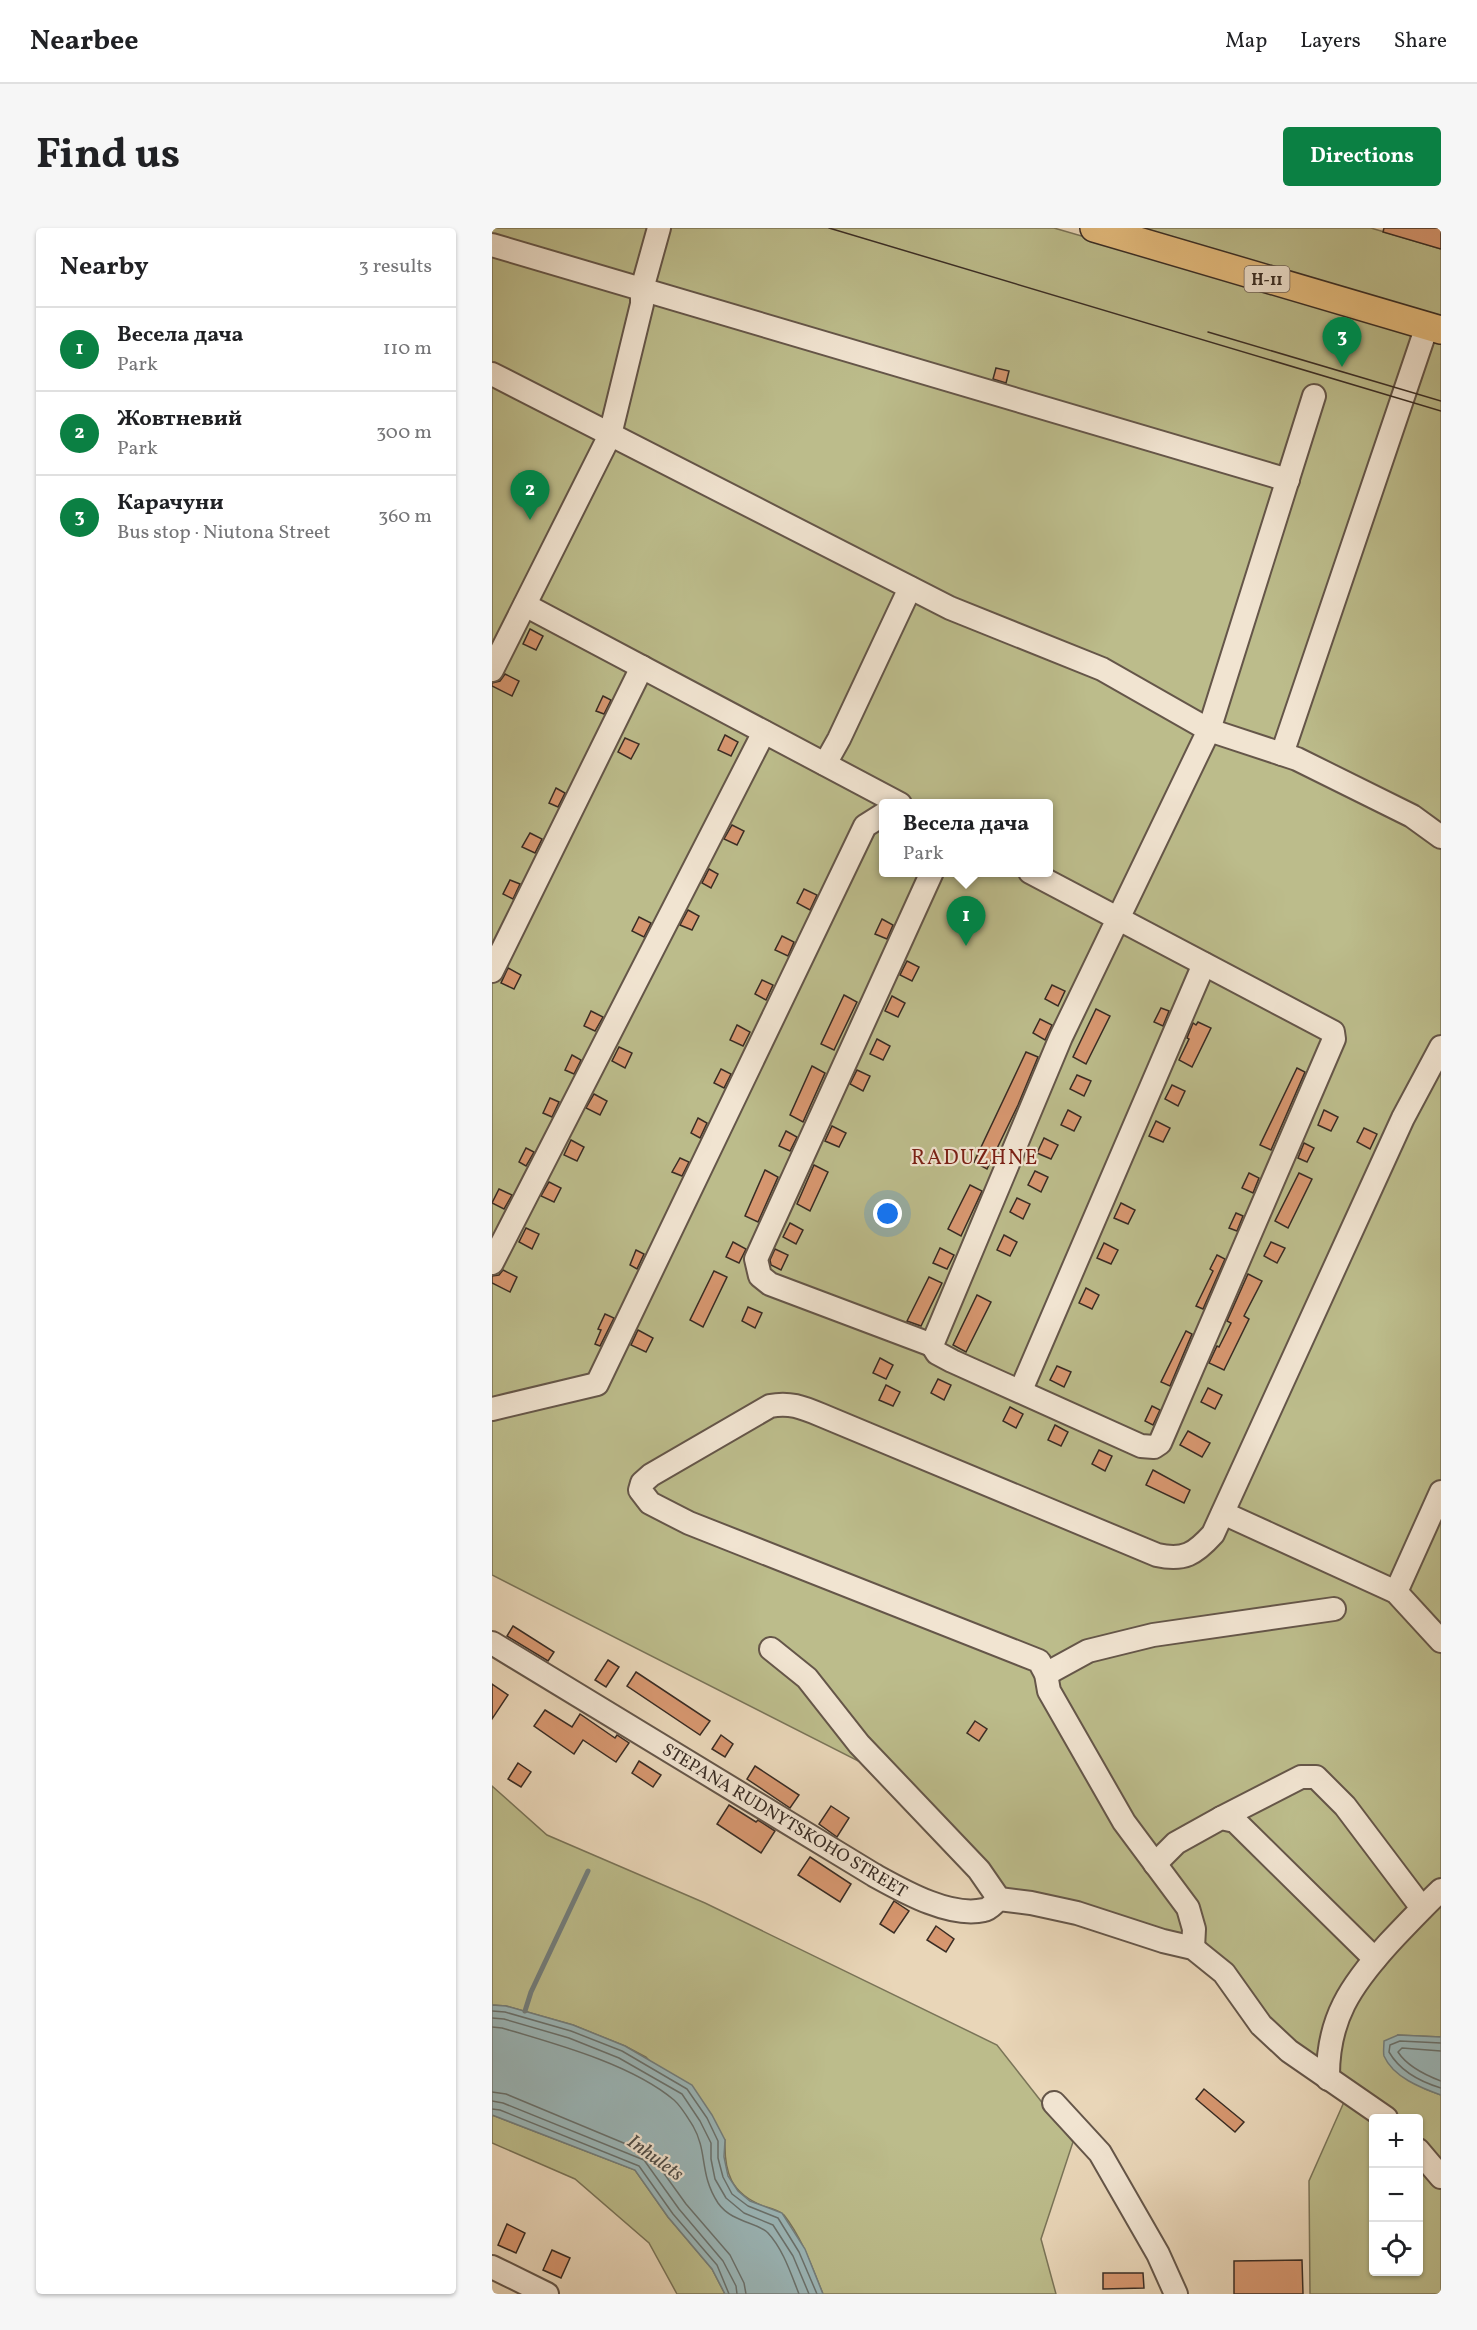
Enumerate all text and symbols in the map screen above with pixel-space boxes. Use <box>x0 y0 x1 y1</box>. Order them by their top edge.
text: Nearbee <box>30 22 139 61</box>
text: Map <box>1225 27 1267 56</box>
text: Layers <box>1300 27 1361 56</box>
text: Share <box>1394 27 1447 56</box>
text: Find us <box>36 127 180 186</box>
button: Directions <box>1283 127 1441 186</box>
text: Nearby <box>60 249 149 285</box>
text: 3 results <box>358 253 432 281</box>
road number: Н-11 <box>1244 266 1290 292</box>
pin: 3 <box>1322 318 1362 367</box>
text: Весела дача <box>117 320 244 351</box>
text: 1 <box>75 335 84 363</box>
text: 110 m <box>383 335 432 363</box>
text: Park <box>117 351 158 379</box>
text: Жовтневий <box>117 404 242 435</box>
text: 2 <box>74 419 85 447</box>
text: 300 m <box>376 419 432 447</box>
text: Park <box>117 435 158 463</box>
pin: 2 <box>510 470 549 520</box>
text: Карачуни <box>117 488 224 519</box>
text: 3 <box>74 503 85 531</box>
text: 360 m <box>378 503 432 531</box>
text: Bus stop · Niutona Street <box>117 519 331 547</box>
popup <box>879 799 1053 877</box>
text: Весела дача <box>903 809 1029 840</box>
text: Park <box>903 840 944 868</box>
pin: 1 <box>946 896 986 946</box>
district label: RADUZHNE <box>911 1144 1039 1173</box>
your location <box>873 1199 902 1228</box>
street label: STEPANA RUDNYTSKOHO STREET <box>657 1738 912 1905</box>
map controls <box>1369 2114 1423 2276</box>
button: + <box>1369 2114 1423 2168</box>
water label: Inhulets <box>621 2129 689 2189</box>
button: − <box>1369 2168 1423 2222</box>
button: locate <box>1369 2222 1423 2276</box>

